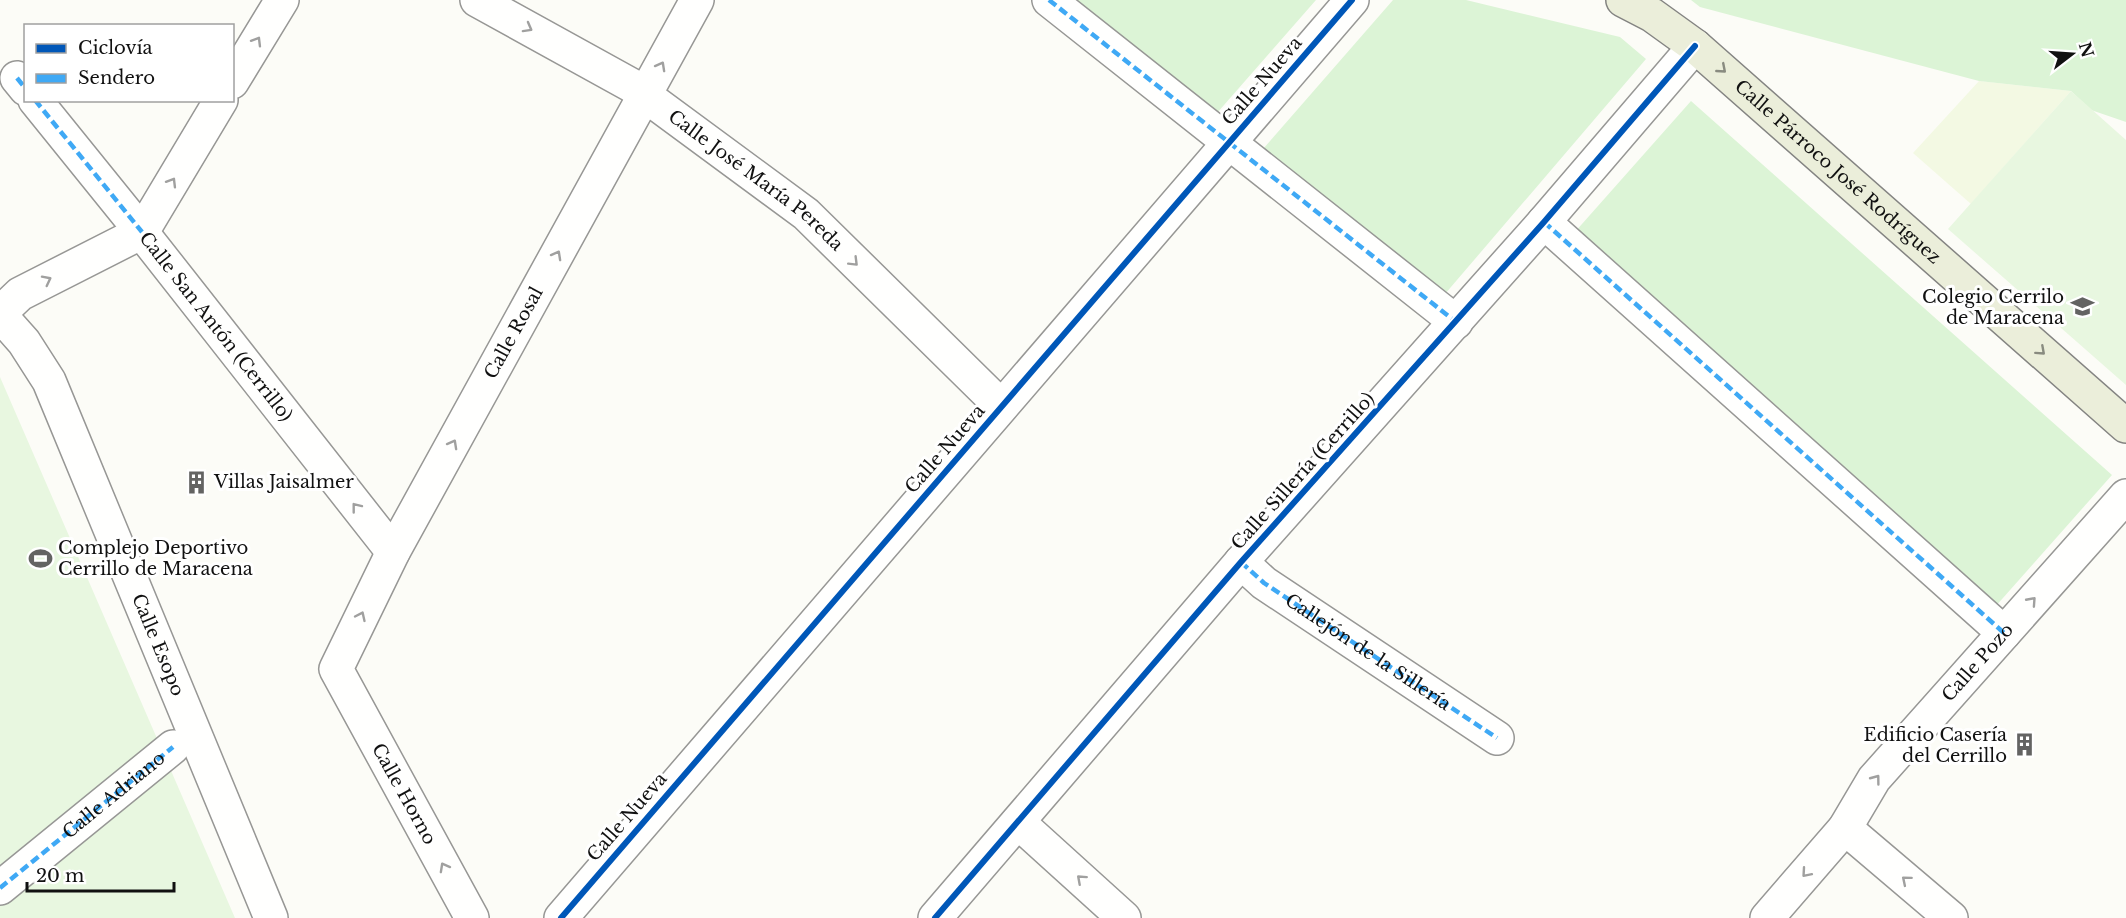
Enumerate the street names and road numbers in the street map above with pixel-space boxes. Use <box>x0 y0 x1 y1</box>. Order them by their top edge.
street label: Calle Nueva <box>1218 32 1306 130</box>
street label: Calle Párroco José Rodríguez <box>1730 75 1945 268</box>
street label: Calle José María Pereda <box>664 105 848 255</box>
street label: Calle San Antón (Cerrillo) <box>135 227 297 426</box>
street label: Calle Rosal <box>480 283 548 383</box>
street label: Calle Sillería (Cerrillo) <box>1227 388 1379 554</box>
street label: Calle Nueva <box>901 400 989 498</box>
street label: Callejón de la Sillería <box>1281 589 1455 715</box>
street label: Calle Esopo <box>127 590 189 699</box>
street label: Calle Pozo <box>1937 619 2018 706</box>
street label: Calle Horno <box>367 740 441 848</box>
street label: Calle Adriano <box>58 747 170 843</box>
street label: Calle Nueva <box>583 768 671 866</box>

